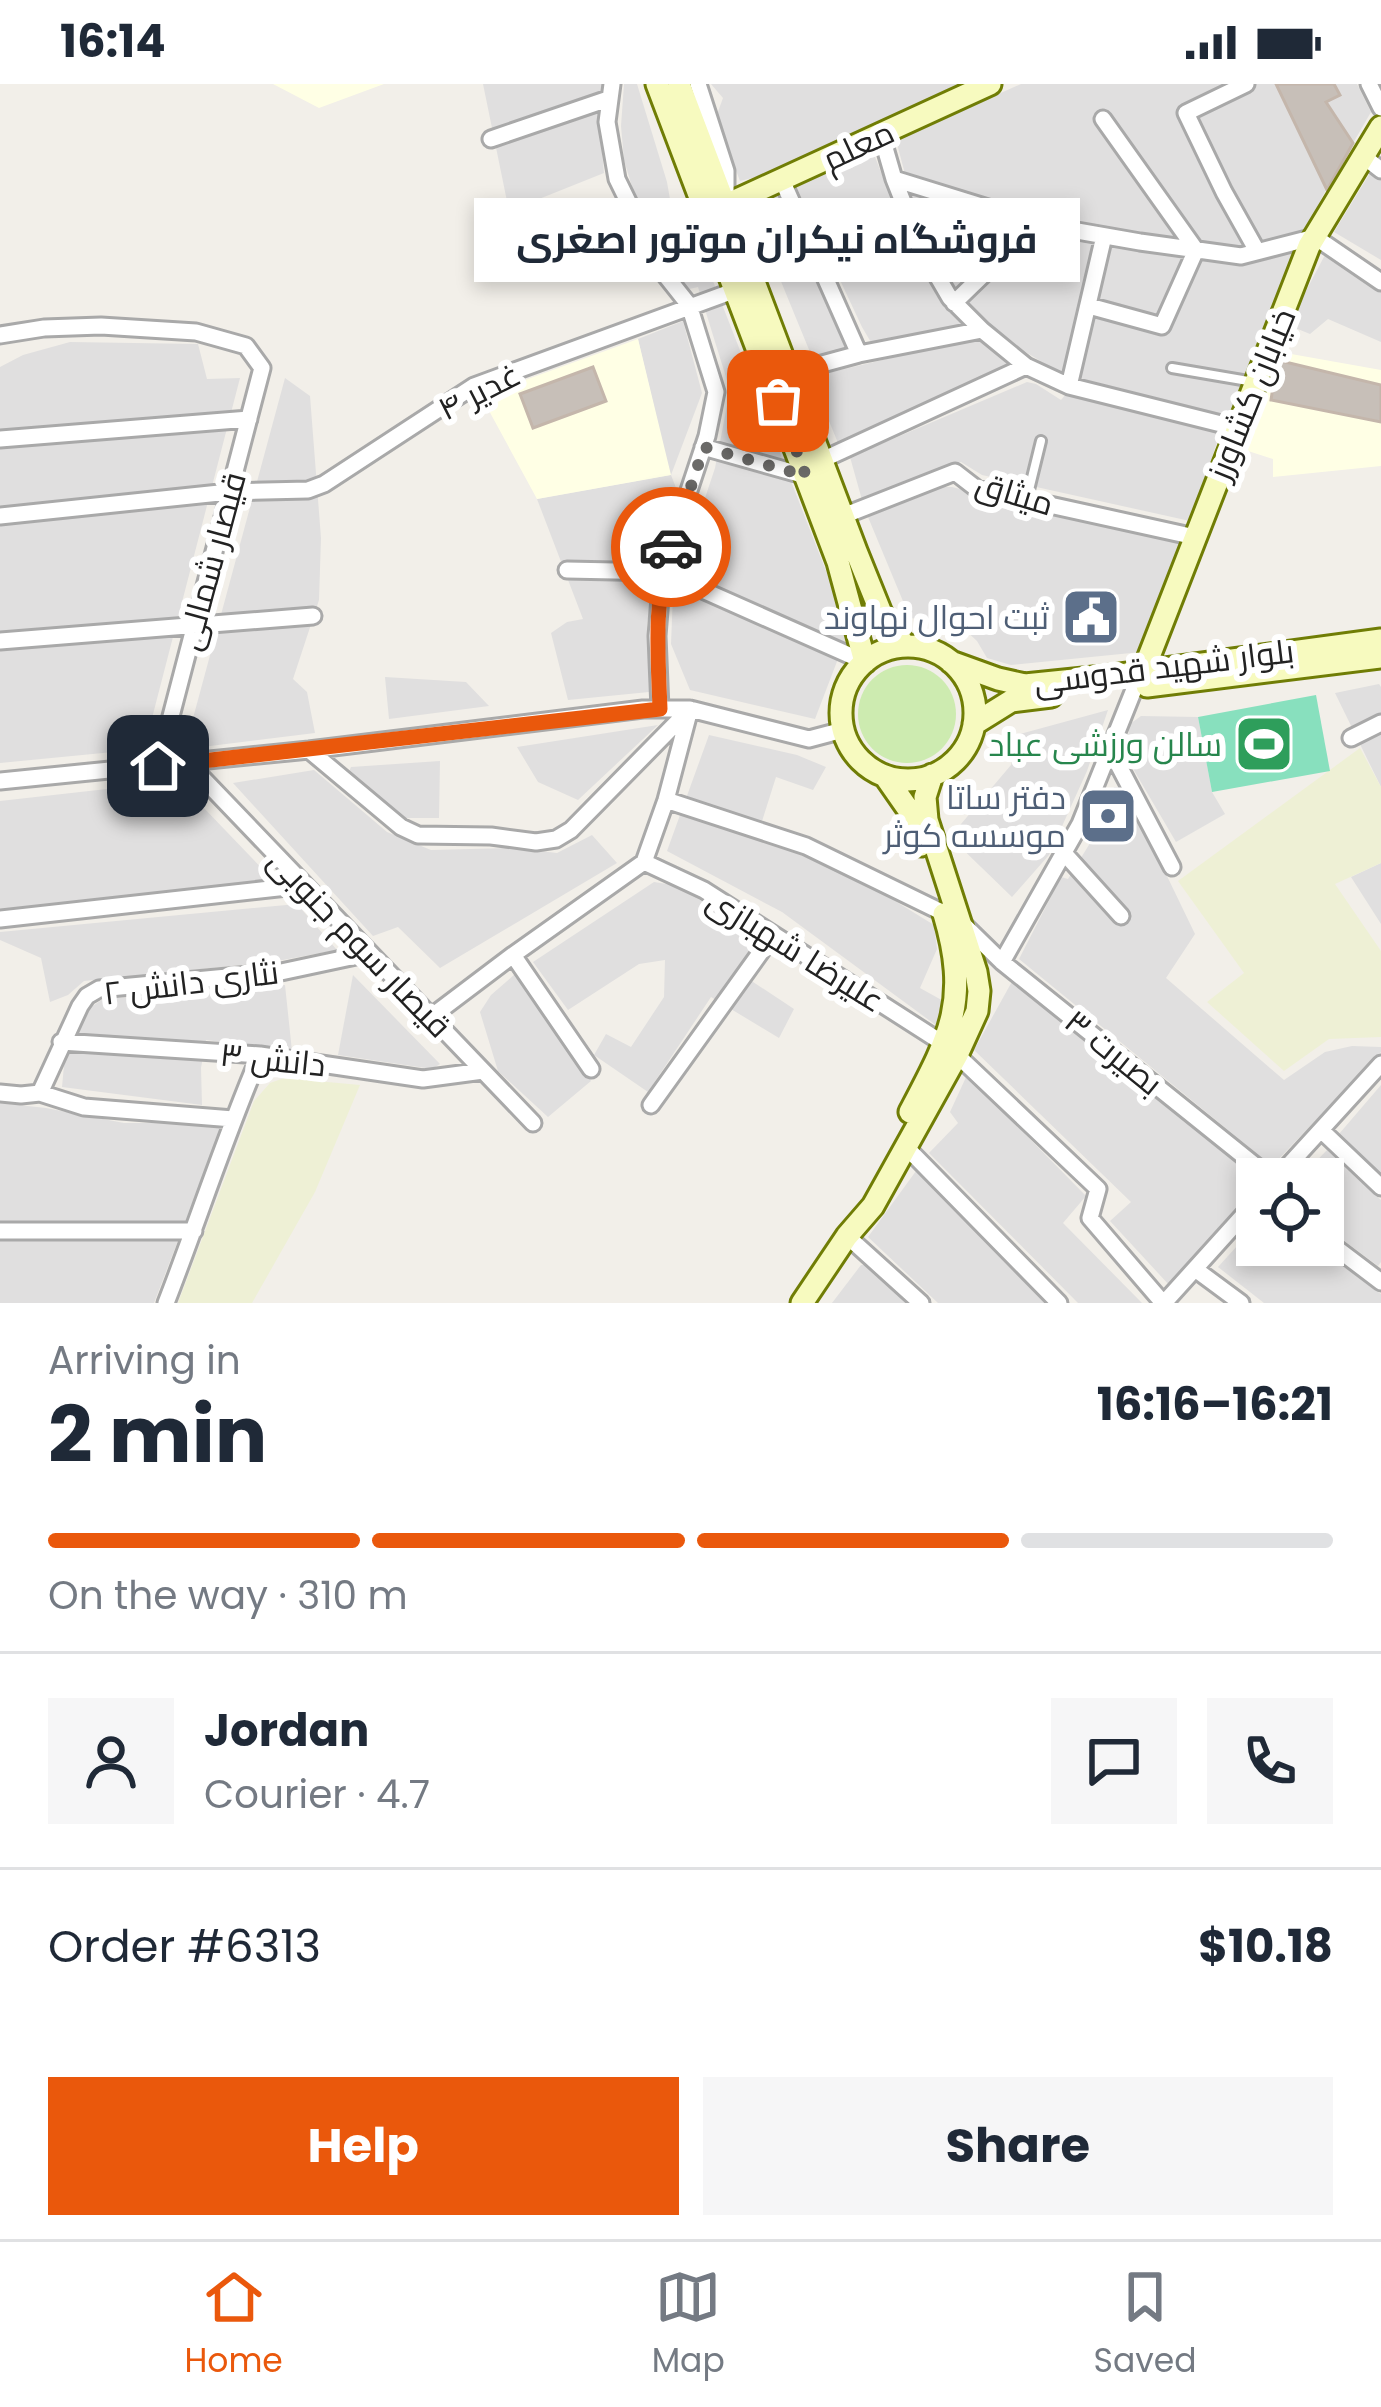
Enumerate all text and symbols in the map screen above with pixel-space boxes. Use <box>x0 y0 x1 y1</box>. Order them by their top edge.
text: 16:14 <box>60 10 166 73</box>
street label: معلم <box>815 109 902 182</box>
callout: فروشگاه نیکران موتور اصغری <box>475 197 1081 281</box>
text: فروشگاه نیکران موتور اصغری <box>516 212 1038 267</box>
street label: خیابان کشاورز <box>1195 301 1307 489</box>
pin <box>727 350 829 452</box>
street label: غدیر ۴ <box>430 351 528 432</box>
icon: bag <box>745 368 811 434</box>
street label: میثاق <box>970 459 1059 527</box>
street label: قیصار شمالی <box>165 467 258 655</box>
courier <box>611 487 731 607</box>
icon: car <box>638 514 704 580</box>
public building icon: ثبت احوال نهاوند <box>1060 586 1122 648</box>
place label: ثبت احوال نهاوند <box>824 594 1049 641</box>
street label: بلوار شهید قدوسی <box>1031 627 1297 706</box>
sports icon: سالن ورزشی عباد <box>1233 713 1295 775</box>
pin <box>107 715 209 817</box>
place label: سالن ورزشی عباد <box>988 721 1222 768</box>
icon: home <box>125 733 191 799</box>
place label: دفتر ساتا موسسه کوثر <box>882 774 1066 859</box>
bank icon: دفتر ساتا موسسه کوثر <box>1077 785 1139 847</box>
street label: قیصار سوم جنوبی <box>257 839 462 1048</box>
street label: علیرضا شهبازی <box>698 877 894 1024</box>
street label: نثاری دانش ۲ <box>101 948 281 1017</box>
street label: بصیرت ۳ <box>1055 998 1173 1106</box>
street label: دانش ۳ <box>218 1031 328 1088</box>
map controls <box>1236 1158 1344 1266</box>
button: locate <box>1236 1158 1344 1266</box>
text: Arriving in <box>48 1333 241 1388</box>
text: 16:16–16:21 <box>1097 1373 1333 1436</box>
text: 2 min <box>48 1380 267 1489</box>
text: On the way · 310 m <box>48 1568 408 1623</box>
button: person <box>48 1698 174 1824</box>
button: chat <box>1051 1698 1177 1824</box>
button: phone <box>1207 1698 1333 1824</box>
text: Jordan <box>204 1699 369 1762</box>
text: Courier · 4.7 <box>204 1767 430 1822</box>
text: Order #6313 <box>48 1915 321 1978</box>
text: $10.18 <box>1198 1915 1333 1978</box>
button: Help <box>48 2077 679 2215</box>
button: Share <box>703 2077 1333 2215</box>
tab: Home <box>184 2264 283 2386</box>
tab: Map <box>652 2264 725 2386</box>
tab: Saved <box>1094 2264 1197 2386</box>

